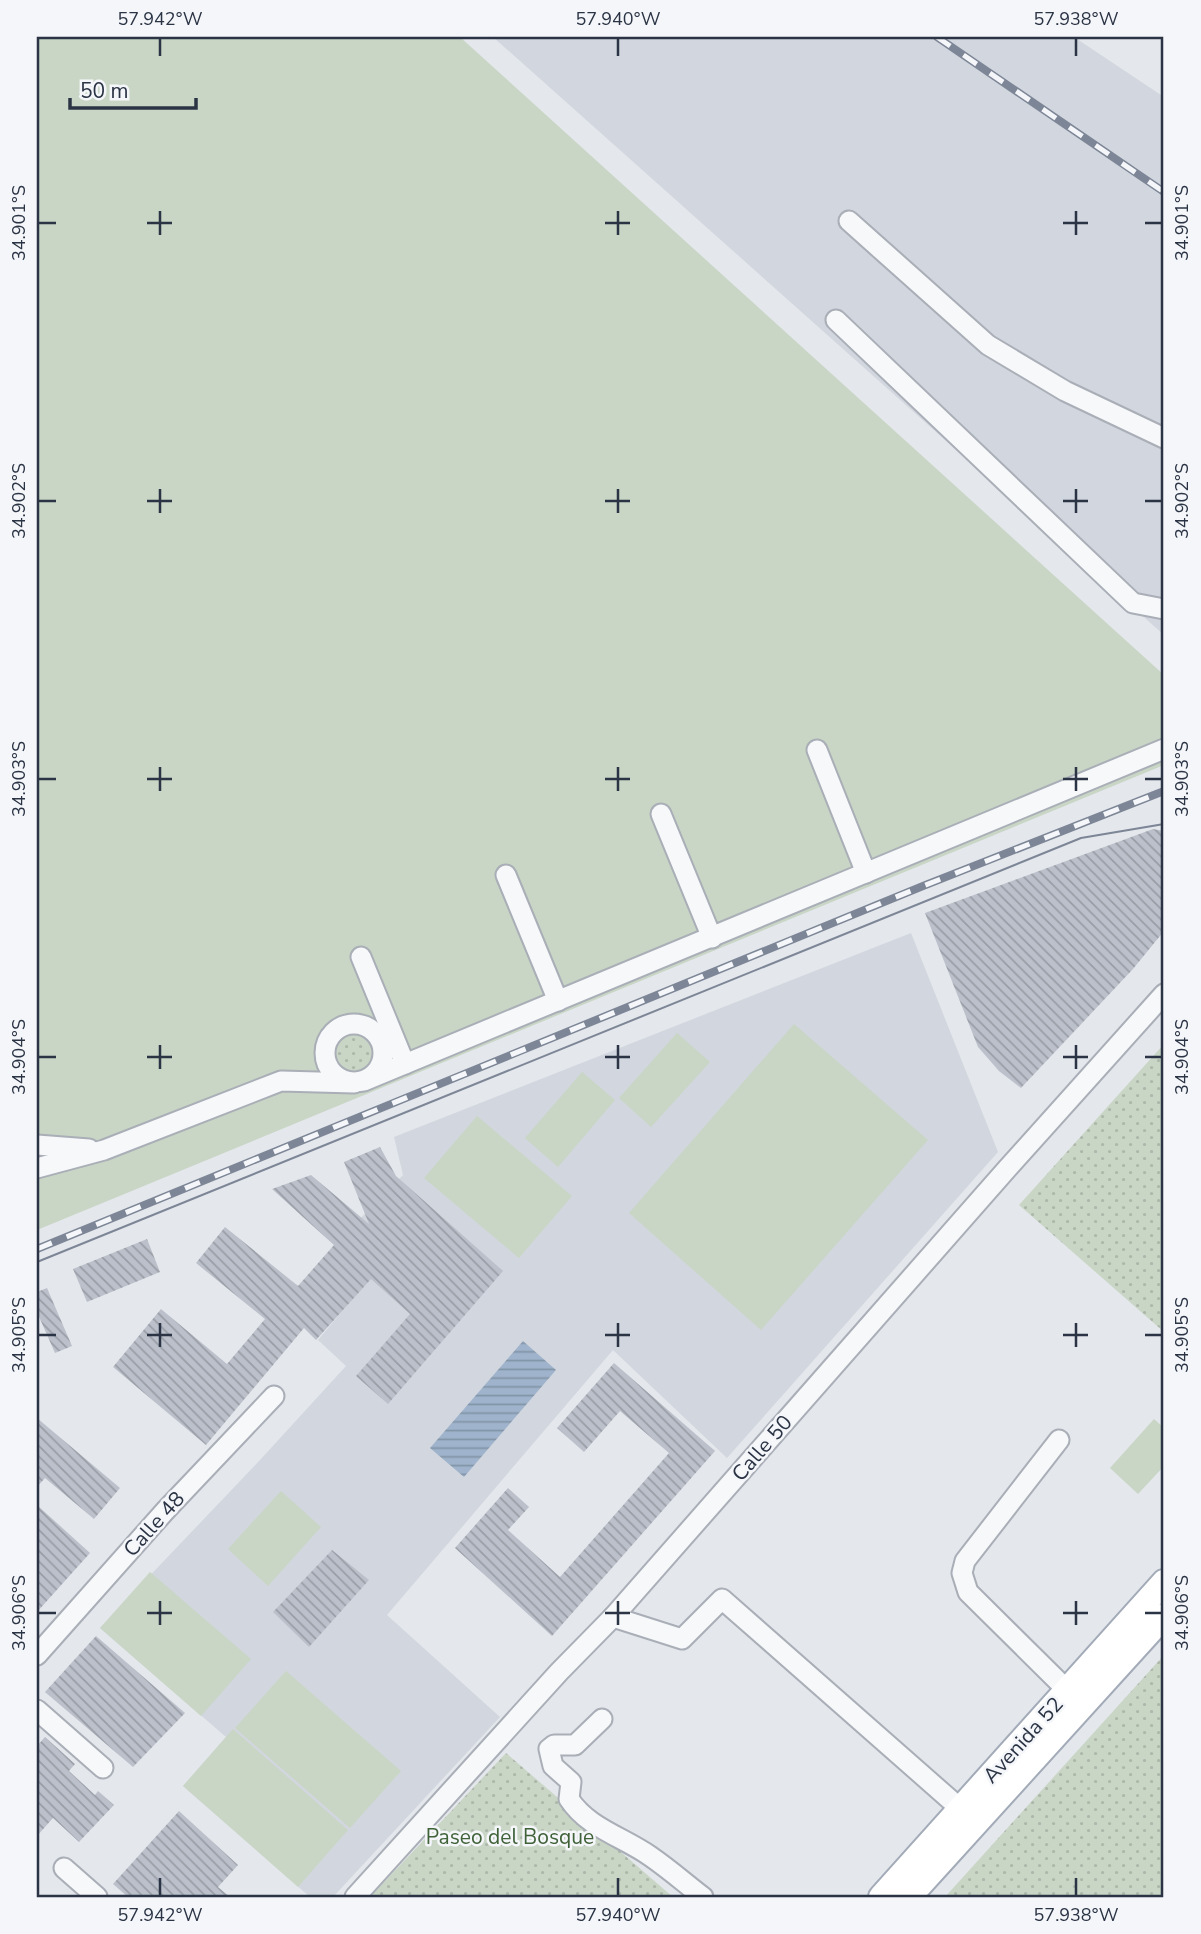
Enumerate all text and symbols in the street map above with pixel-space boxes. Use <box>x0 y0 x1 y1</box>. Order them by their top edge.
text: 57.942°W <box>118 7 203 31</box>
text: 57.940°W <box>576 7 661 31</box>
text: 57.938°W <box>1034 7 1119 31</box>
scale bar <box>70 66 196 110</box>
text: 50 m <box>80 77 129 105</box>
text: 34.901°S <box>7 185 31 261</box>
text: 34.901°S <box>1170 185 1194 261</box>
text: 34.902°S <box>7 463 31 539</box>
text: 34.902°S <box>1170 463 1194 539</box>
text: 34.903°S <box>7 741 31 817</box>
text: 34.903°S <box>1170 741 1194 817</box>
text: 34.904°S <box>7 1019 31 1095</box>
text: 34.904°S <box>1170 1019 1194 1095</box>
text: 34.905°S <box>7 1297 31 1373</box>
text: 34.905°S <box>1170 1297 1194 1373</box>
street label: Calle 50 <box>726 1409 798 1487</box>
street label: Calle 48 <box>117 1485 191 1563</box>
text: 34.906°S <box>7 1575 31 1651</box>
text: 34.906°S <box>1170 1575 1194 1651</box>
street label: Avenida 52 <box>977 1691 1069 1789</box>
park label: Paseo del Bosque <box>426 1823 594 1851</box>
text: 57.942°W <box>118 1903 203 1927</box>
text: 57.940°W <box>576 1903 661 1927</box>
text: 57.938°W <box>1034 1903 1119 1927</box>

